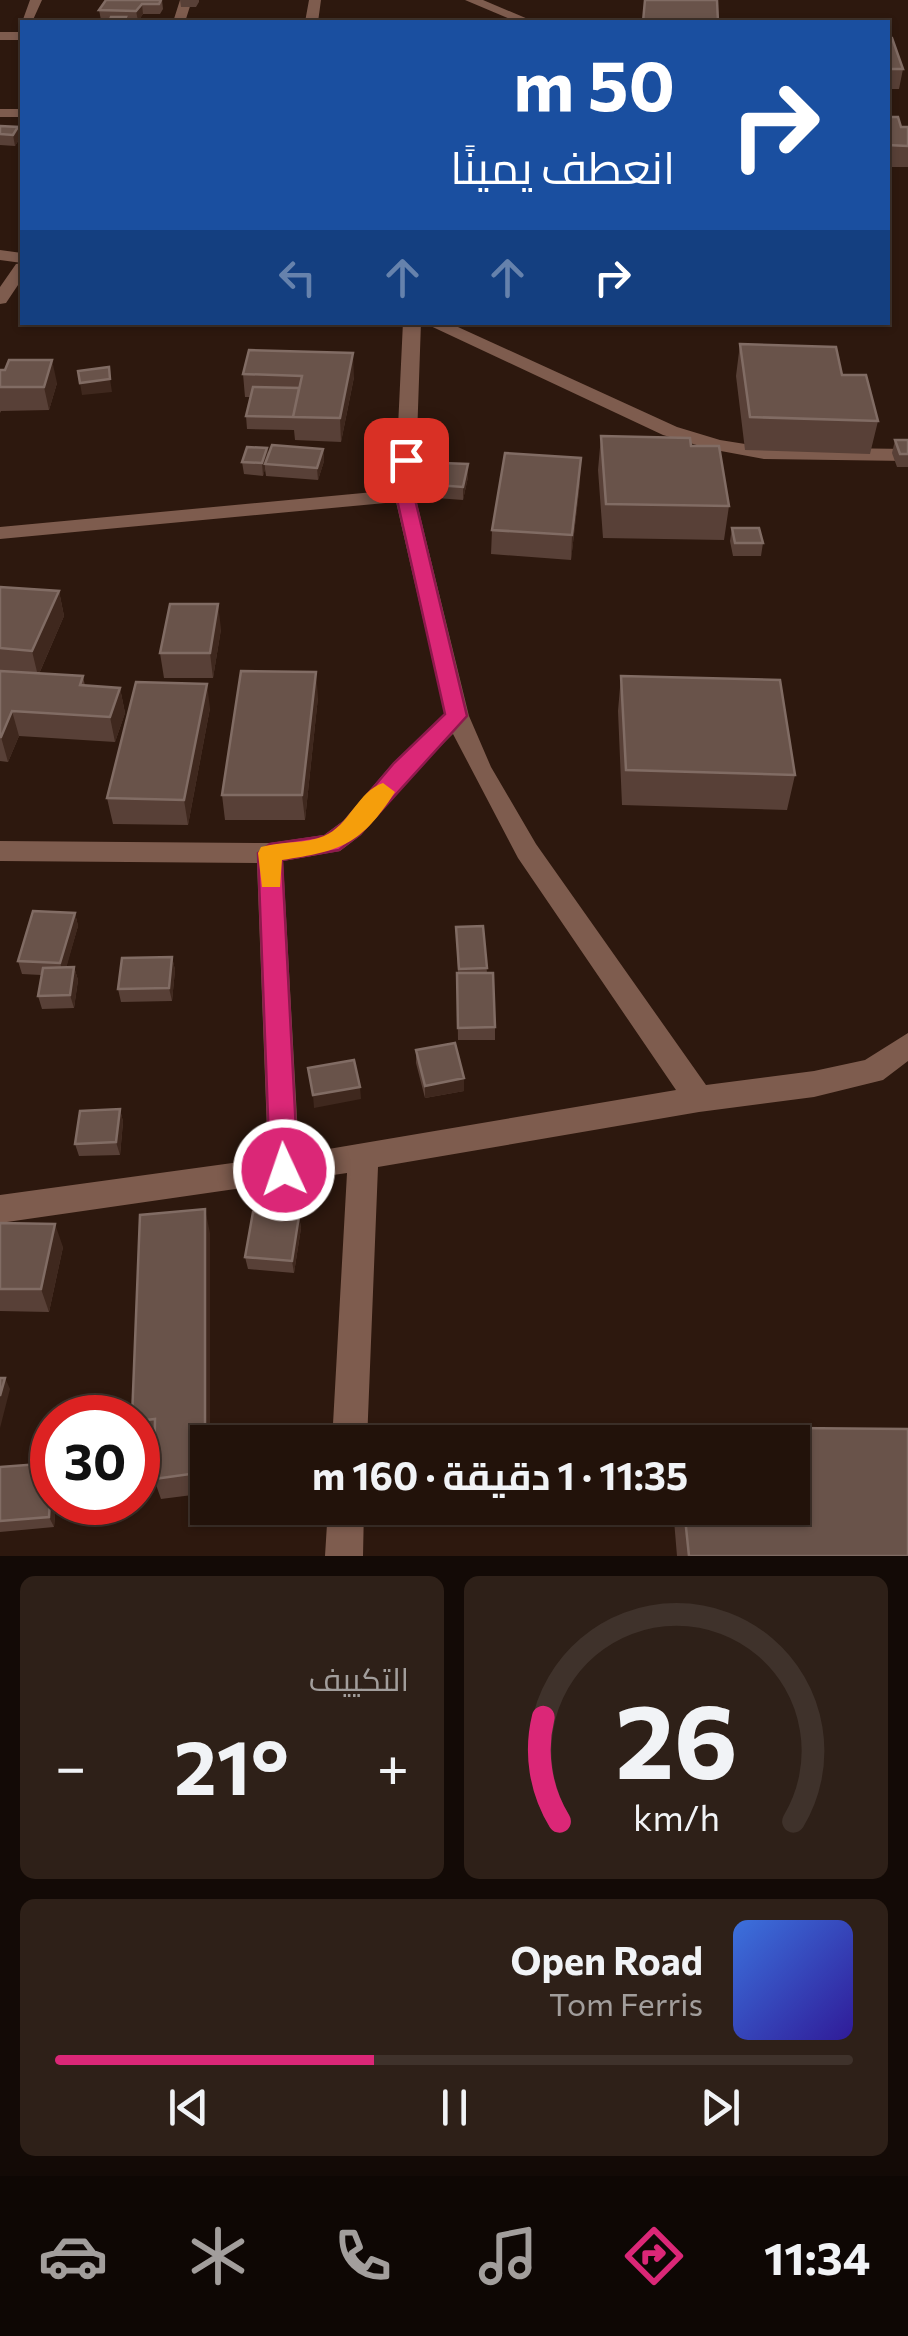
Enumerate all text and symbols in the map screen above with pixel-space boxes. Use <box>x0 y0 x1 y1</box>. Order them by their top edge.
text: 50 m <box>513 40 675 125</box>
icon: right <box>710 60 840 190</box>
text: انعطف يمينًا <box>450 138 675 193</box>
icon: left <box>270 250 325 305</box>
icon: ahead <box>375 250 430 305</box>
icon: ahead <box>480 250 535 305</box>
icon: right <box>585 250 640 305</box>
pin <box>364 418 449 503</box>
icon: arrive <box>379 433 434 488</box>
position arrow <box>232 1118 336 1222</box>
speed limit sign: 30 <box>30 1395 160 1525</box>
text: 11:35 · 1 دقيقة · 160 m <box>312 1451 688 1498</box>
text: التكييف <box>309 1658 409 1698</box>
text: 26 <box>615 1673 737 1800</box>
text: 21° <box>174 1719 289 1810</box>
text: − <box>55 1731 86 1798</box>
text: + <box>377 1731 409 1798</box>
text: km/h <box>633 1795 719 1838</box>
text: Open Road <box>510 1936 703 1983</box>
text: Tom Ferris <box>549 1983 703 2023</box>
icon: previous <box>161 2080 216 2135</box>
icon: pause <box>427 2080 482 2135</box>
icon: next <box>693 2080 748 2135</box>
icon: car <box>38 2221 108 2291</box>
icon: climate <box>183 2221 253 2291</box>
icon: phone <box>328 2221 398 2291</box>
icon: music <box>473 2221 543 2291</box>
icon: directions <box>619 2221 689 2291</box>
text: 11:34 <box>764 2229 870 2284</box>

